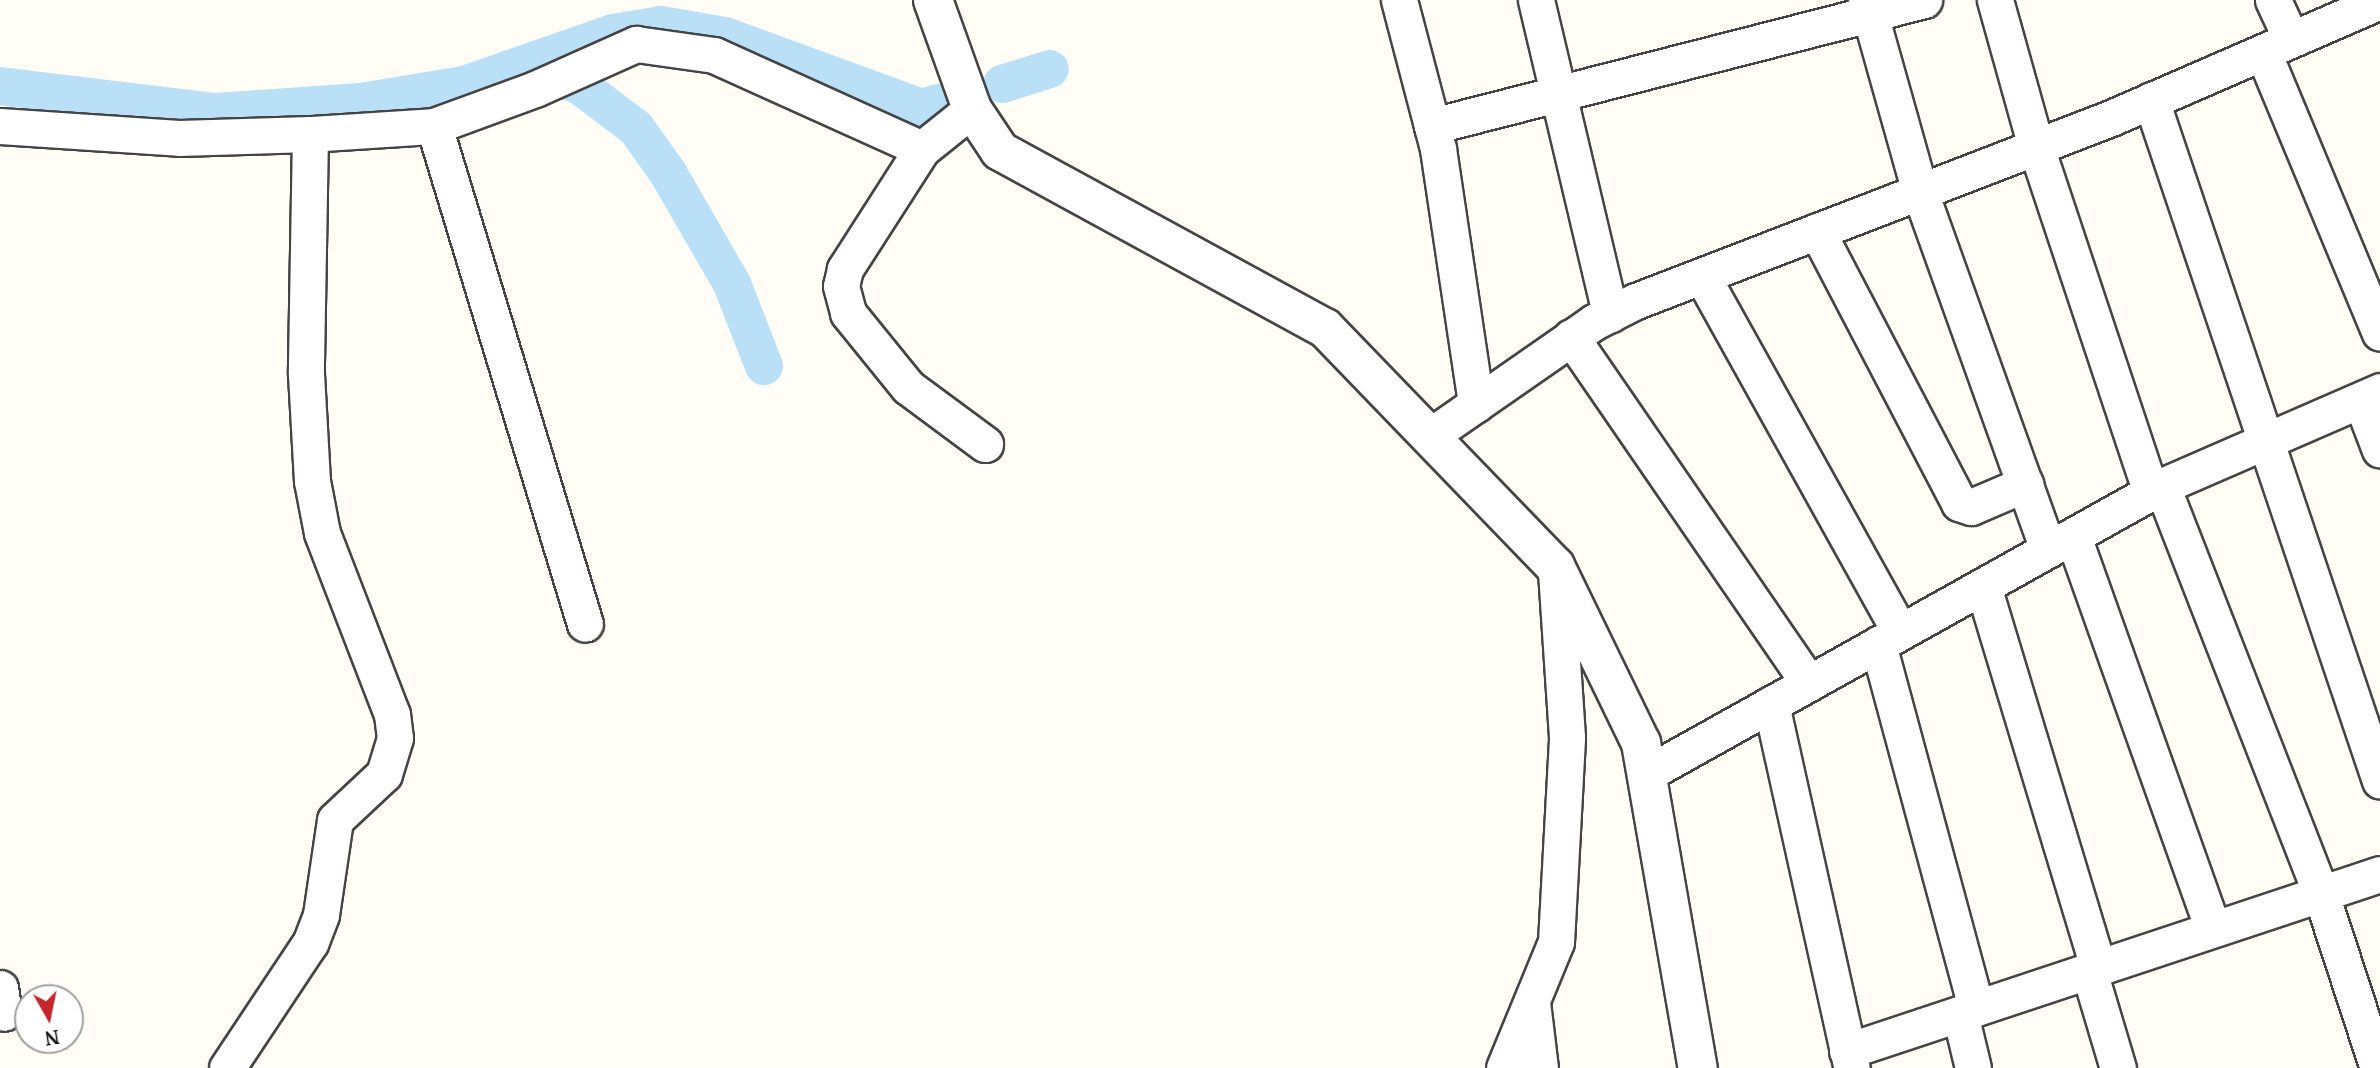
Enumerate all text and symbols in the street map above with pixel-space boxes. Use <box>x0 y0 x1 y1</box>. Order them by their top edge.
north arrow <box>14 984 84 1054</box>
text: N <box>43 1025 61 1052</box>

